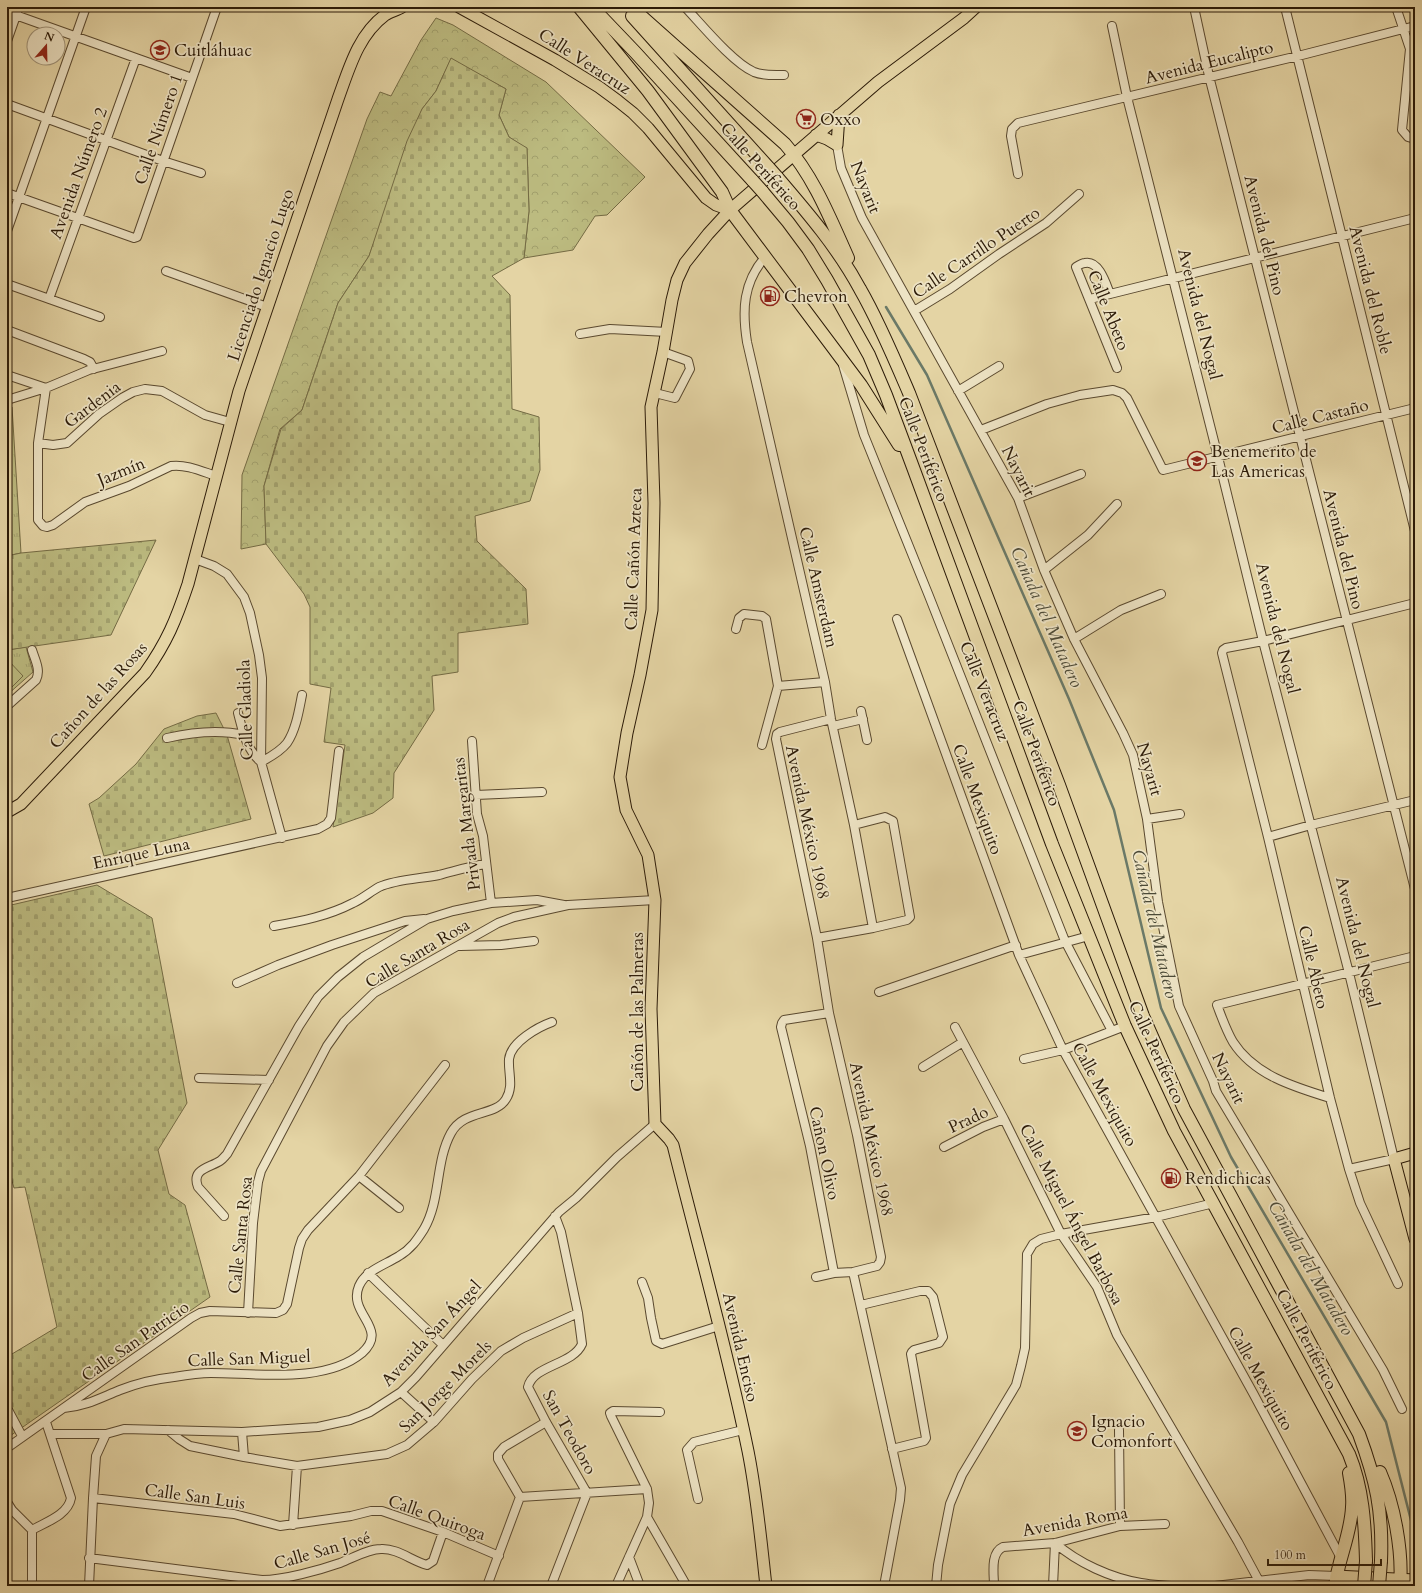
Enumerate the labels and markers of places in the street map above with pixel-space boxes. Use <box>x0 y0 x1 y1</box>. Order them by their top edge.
school or university icon: Cuitláhuac <box>149 39 171 61</box>
place label: Cuitláhuac <box>174 39 252 62</box>
supermarket icon: Oxxo <box>795 108 817 130</box>
place label: Oxxo <box>820 108 861 131</box>
fuel station icon: Chevron <box>759 285 781 307</box>
place label: Chevron <box>784 285 848 308</box>
place label: Benemerito de Las Americas <box>1211 440 1317 483</box>
school or university icon: Benemerito de Las Americas <box>1186 450 1208 472</box>
fuel station icon: Rendichicas <box>1160 1167 1182 1189</box>
place label: Rendichicas <box>1185 1167 1271 1190</box>
place label: Ignacio Comonfort <box>1091 1410 1173 1453</box>
school or university icon: Ignacio Comonfort <box>1066 1420 1088 1442</box>

